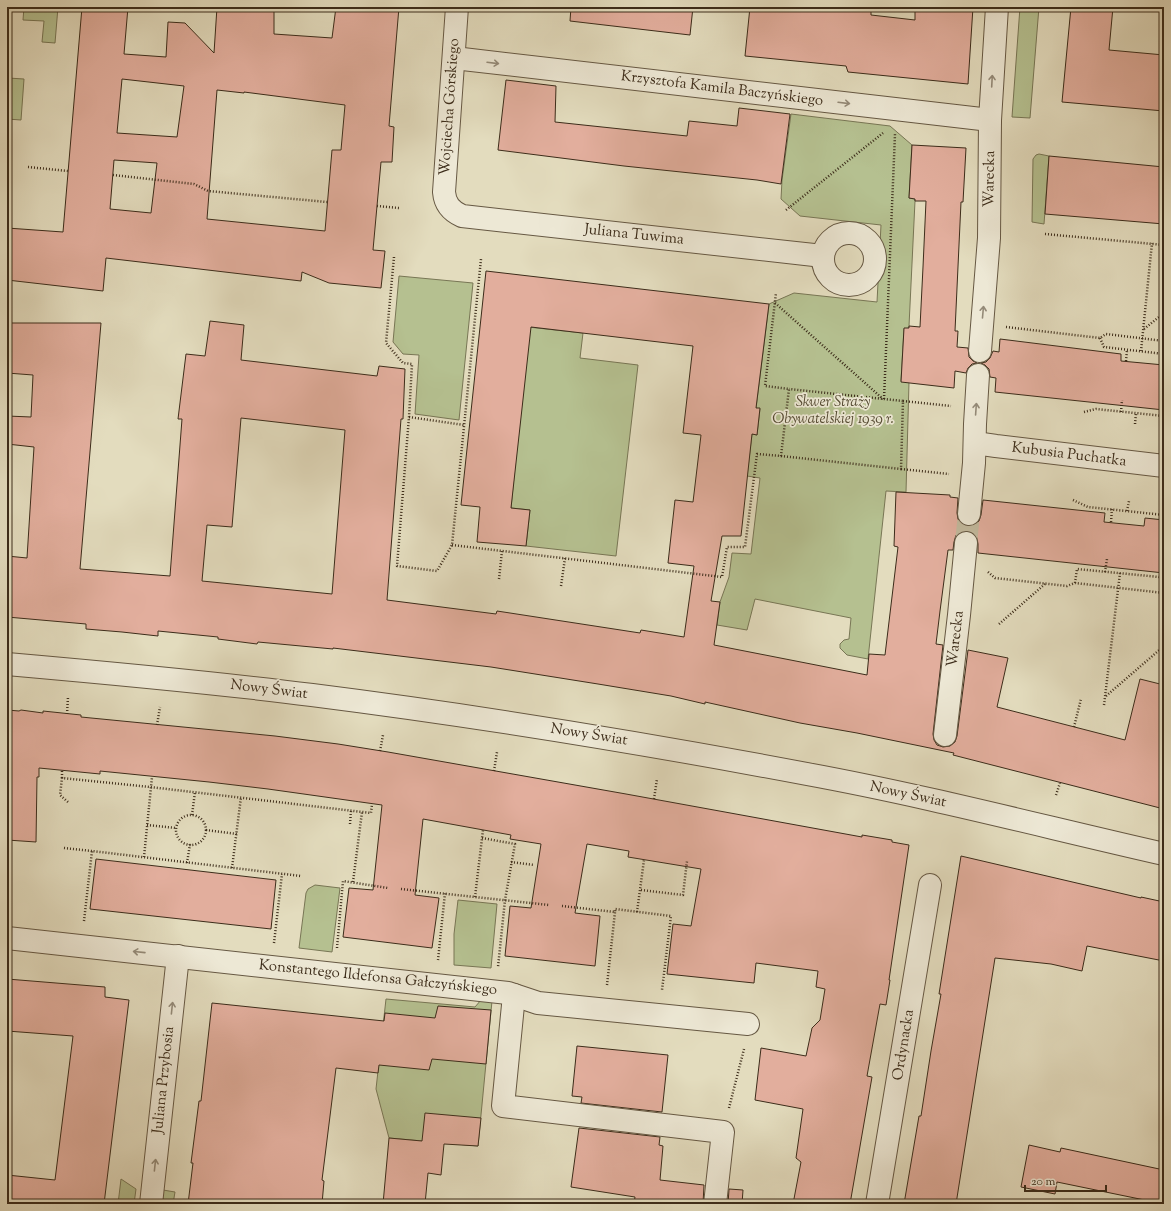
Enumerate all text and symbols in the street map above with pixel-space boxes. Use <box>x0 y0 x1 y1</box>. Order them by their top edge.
street label: Wojciecha Górskiego <box>435 38 465 176</box>
one-way arrow <box>486 59 499 66</box>
street label: Krzysztofa Kamila Baczyńskiego <box>620 66 824 112</box>
one-way arrow <box>988 75 996 88</box>
one-way arrow <box>837 100 850 107</box>
street label: Warecka <box>979 150 1001 208</box>
street label: Juliana Tuwima <box>582 219 685 251</box>
one-way arrow <box>980 306 987 319</box>
park label: Skwer Straży Obywatelskiej 1939 r. <box>772 392 894 430</box>
one-way arrow <box>972 403 980 416</box>
street label: Kubusia Puchatka <box>1010 438 1128 472</box>
street label: Warecka <box>942 609 970 669</box>
street label: Nowy Świat <box>229 673 309 705</box>
street label: Nowy Świat <box>549 717 629 751</box>
street label: Nowy Świat <box>868 775 949 813</box>
one-way arrow <box>133 949 146 956</box>
street label: Konstantego Ildefonsa Gałczyńskiego <box>258 955 498 1001</box>
one-way arrow <box>168 1002 176 1015</box>
street label: Ordynacka <box>888 1008 920 1082</box>
street label: Juliana Przybosia <box>148 1025 180 1136</box>
one-way arrow <box>151 1159 159 1172</box>
scale bar <box>1025 1167 1106 1193</box>
text: 20 m <box>1031 1173 1056 1191</box>

